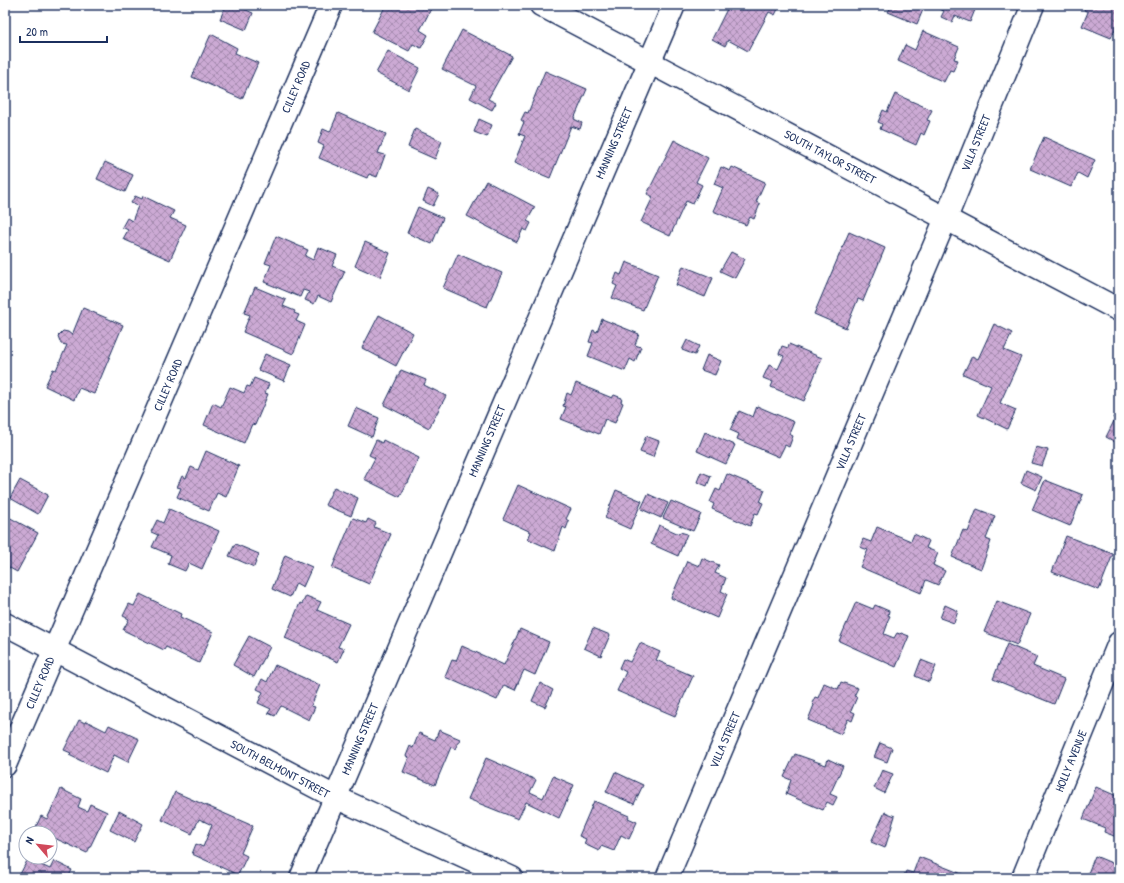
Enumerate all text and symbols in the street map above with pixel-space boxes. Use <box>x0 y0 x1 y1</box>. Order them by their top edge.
scale bar <box>20 18 107 44</box>
text: 20 m <box>26 23 48 40</box>
street label: CILLEY ROAD <box>277 58 314 116</box>
street label: MANNING STREET <box>591 104 636 181</box>
street label: VILLA STREET <box>956 112 995 174</box>
street label: SOUTH TAYLOR STREET <box>781 125 879 188</box>
street label: CILLEY ROAD <box>149 356 186 414</box>
street label: MANNING STREET <box>464 402 509 479</box>
street label: VILLA STREET <box>831 411 870 473</box>
street label: CILLEY ROAD <box>21 654 58 712</box>
street label: MANNING STREET <box>337 700 382 777</box>
street label: VILLA STREET <box>705 709 744 771</box>
street label: HOLLY AVENUE <box>1050 727 1091 794</box>
street label: SOUTH BELMONT STREET <box>228 735 333 802</box>
north arrow <box>18 825 58 865</box>
text: N <box>22 834 37 846</box>

